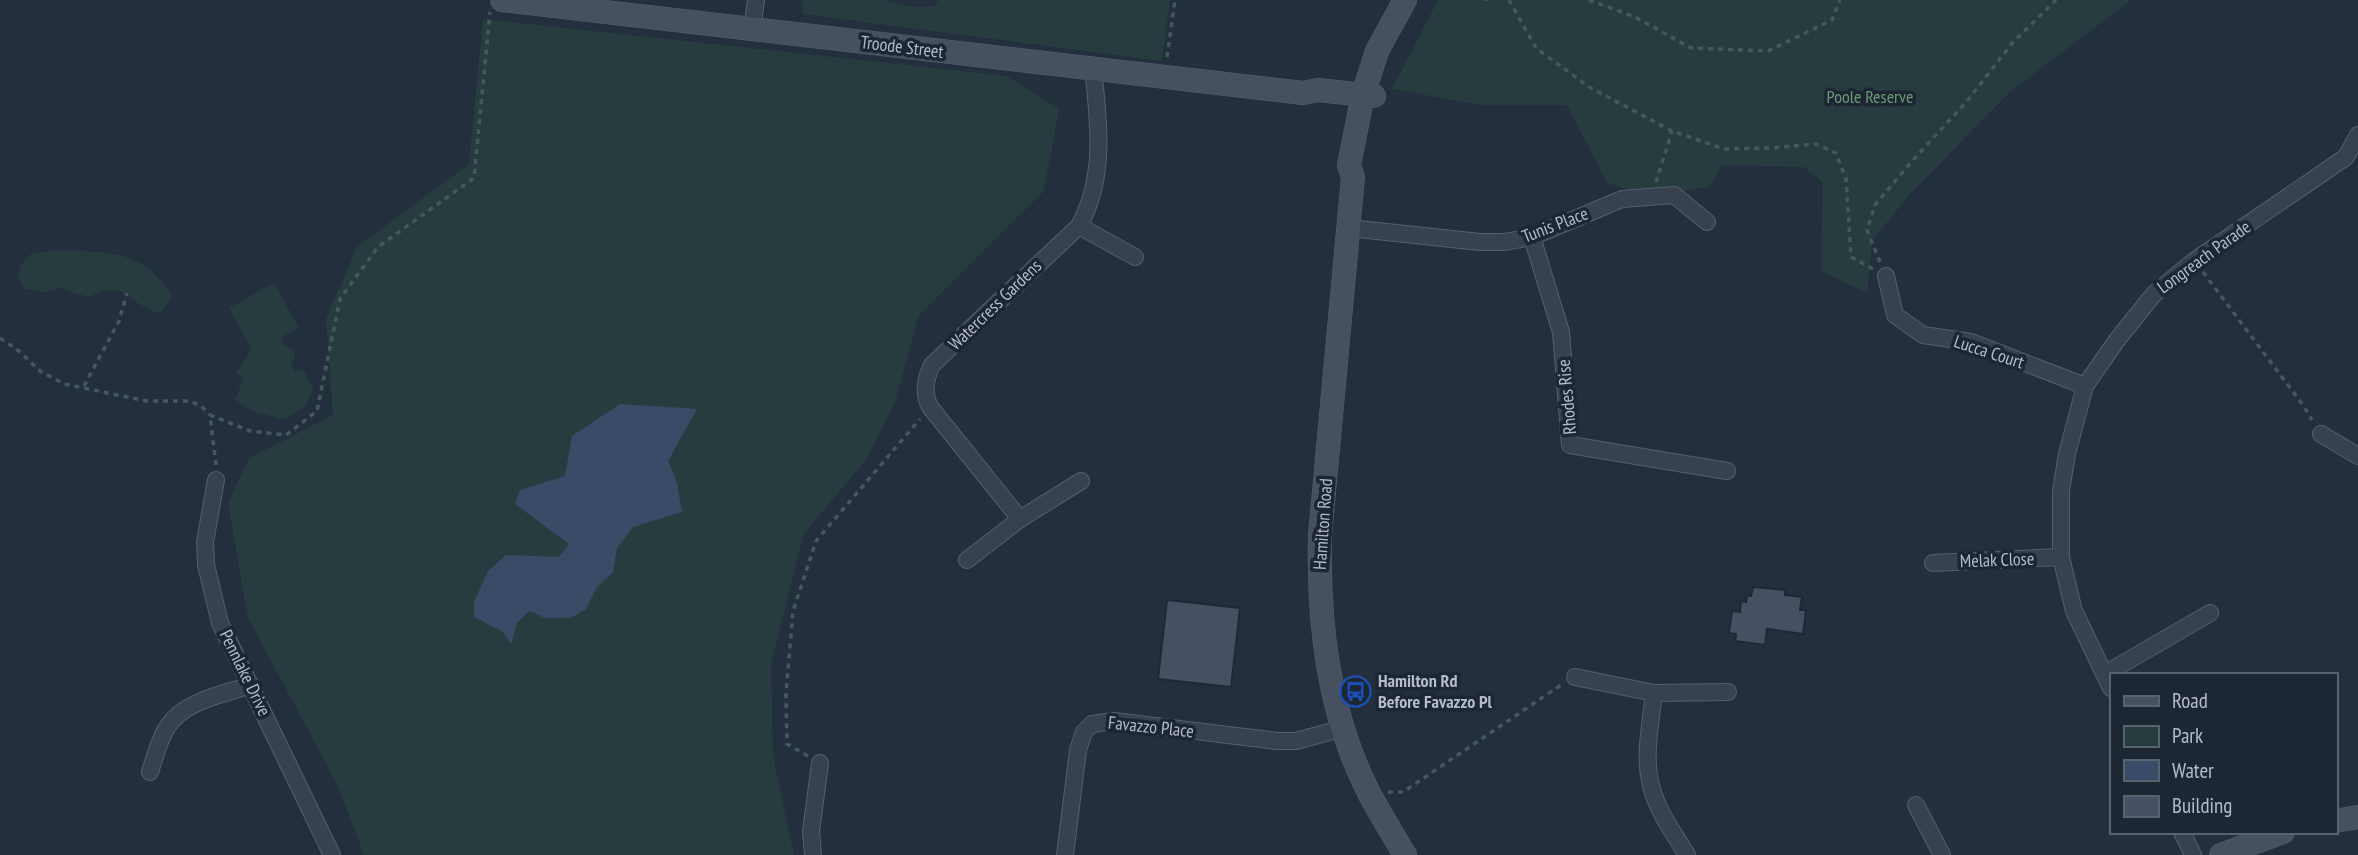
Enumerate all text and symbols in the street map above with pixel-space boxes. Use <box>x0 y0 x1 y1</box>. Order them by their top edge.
street label: Troode Street <box>859 30 945 63</box>
park label: Poole Reserve <box>1827 85 1913 108</box>
street label: Tunis Place <box>1518 201 1591 248</box>
street label: Longreach Parade <box>2152 215 2255 298</box>
street label: Watercress Gardens <box>943 254 1046 355</box>
street label: Lucca Court <box>1951 329 2027 374</box>
street label: Rhodes Rise <box>1552 358 1581 436</box>
street label: Hamilton Road <box>1308 477 1337 570</box>
street label: Melak Close <box>1959 547 2035 572</box>
street label: Pennlake Drive <box>215 626 276 720</box>
place label: Hamilton Rd Before Favazzo Pl <box>1378 669 1493 713</box>
legend <box>2110 673 2337 834</box>
bus stop icon: Hamilton Rd Before Favazzo Pl <box>1338 674 1372 708</box>
text: Road <box>2172 687 2208 714</box>
street label: Favazzo Place <box>1107 711 1195 742</box>
text: Park <box>2172 722 2203 749</box>
text: Water <box>2172 757 2214 784</box>
text: Building <box>2172 792 2232 819</box>

